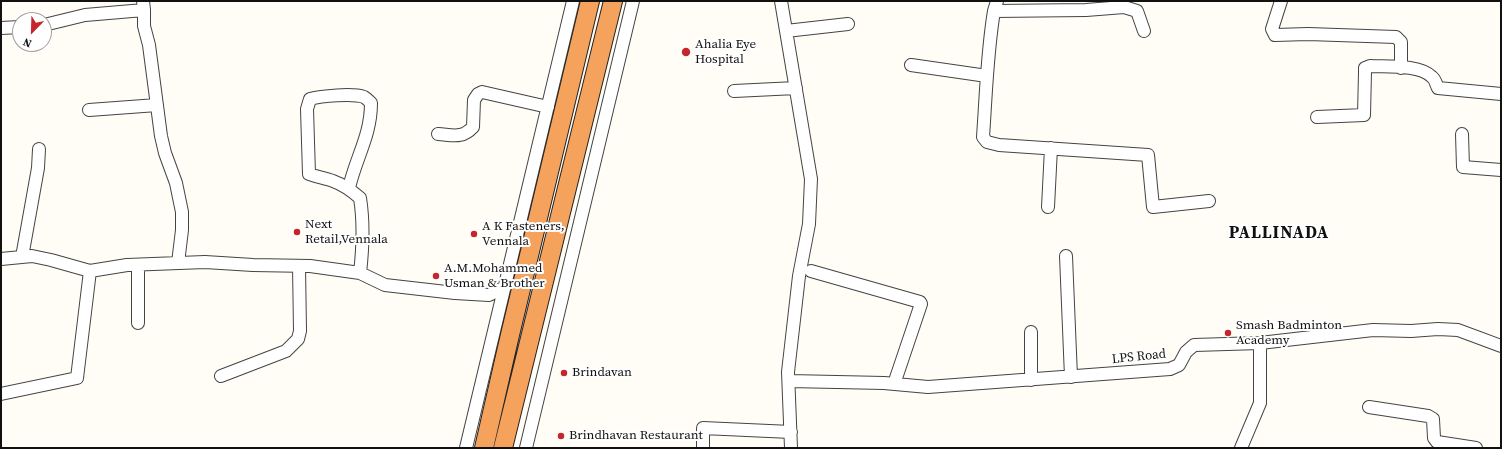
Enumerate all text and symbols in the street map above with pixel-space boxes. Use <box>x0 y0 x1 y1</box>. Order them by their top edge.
north arrow <box>12 12 52 52</box>
text: N <box>21 34 34 51</box>
place label: Ahalia Eye Hospital <box>695 37 756 68</box>
marker: Ahalia Eye Hospital <box>680 46 692 58</box>
place label: Next Retail,Vennala <box>305 217 388 248</box>
place label: A K Fasteners, Vennala <box>482 219 565 250</box>
district label: PALLINADA <box>1229 224 1329 244</box>
marker: Next Retail,Vennala <box>292 227 302 237</box>
marker: A K Fasteners, Vennala <box>469 229 479 239</box>
place label: A.M.Mohammed Usman & Brother <box>444 261 545 292</box>
marker: A.M.Mohammed Usman & Brother <box>431 271 441 281</box>
place label: Smash Badminton Academy <box>1236 318 1342 349</box>
marker: Smash Badminton Academy <box>1223 328 1233 338</box>
street label: LPS Road <box>1111 346 1167 368</box>
place label: Brindavan <box>572 365 632 381</box>
marker: Brindavan <box>559 368 569 378</box>
place label: Brindhavan Restaurant <box>569 428 703 444</box>
marker: Brindhavan Restaurant <box>556 431 566 441</box>

